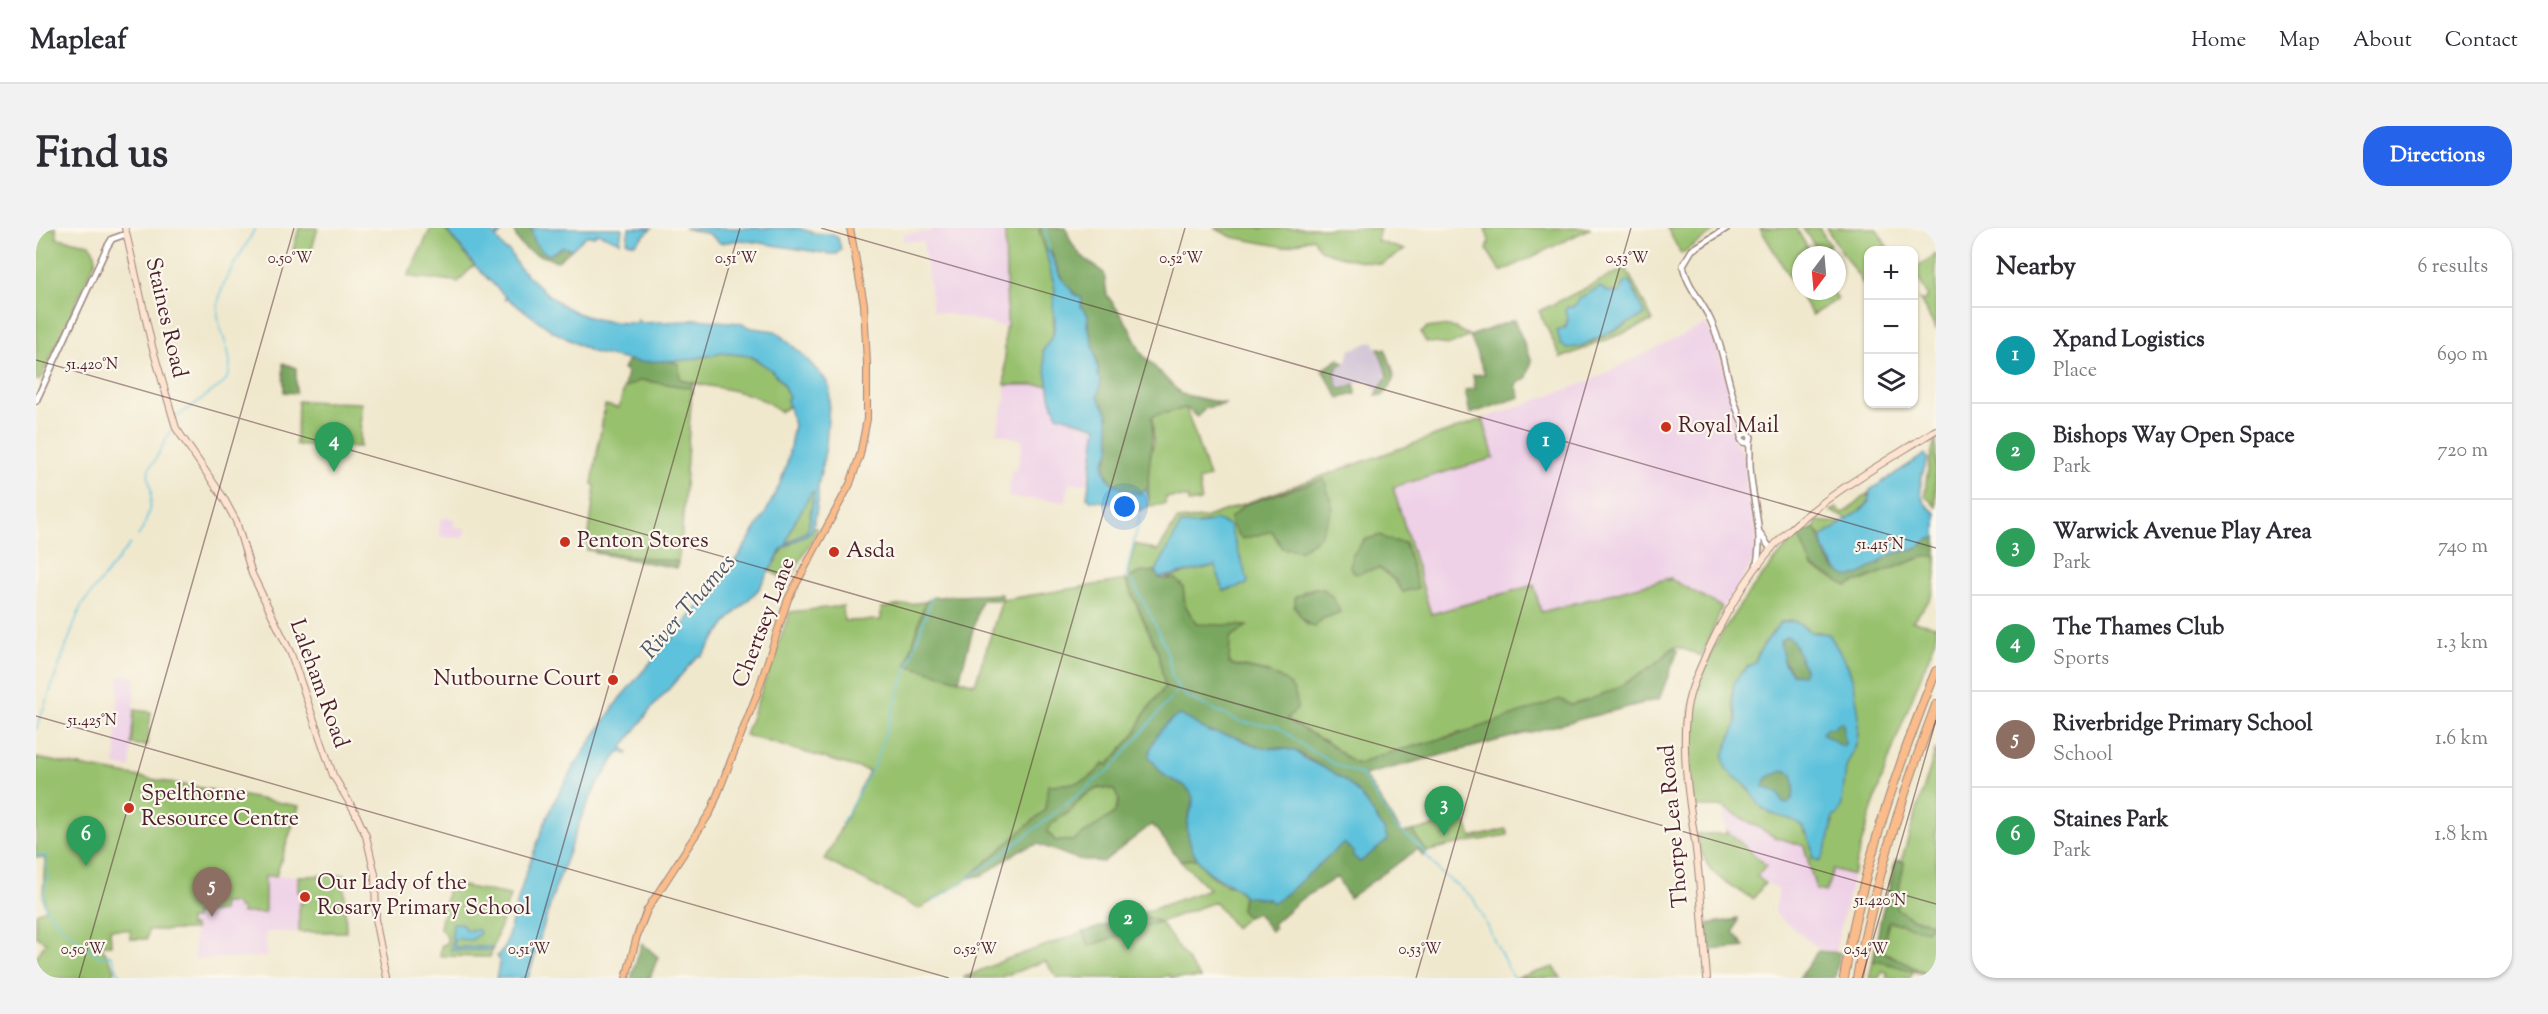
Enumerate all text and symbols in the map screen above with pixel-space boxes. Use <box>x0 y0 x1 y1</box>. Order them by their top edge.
text: Mapleaf <box>30 21 127 61</box>
text: Home <box>2191 26 2246 56</box>
text: Map <box>2279 26 2320 56</box>
text: About <box>2353 26 2412 56</box>
text: Contact <box>2445 26 2518 56</box>
text: Find us <box>36 126 168 186</box>
button: Directions <box>2363 126 2512 186</box>
north arrow <box>1792 246 1846 300</box>
map controls <box>1864 246 1918 408</box>
button: + <box>1864 246 1918 300</box>
text: 0.50°W <box>268 249 313 270</box>
text: 0.51°W <box>715 249 757 270</box>
text: 0.52°W <box>1159 249 1203 270</box>
text: 0.53°W <box>1606 249 1649 270</box>
text: Nearby <box>1996 249 2076 286</box>
text: 6 results <box>2418 253 2488 282</box>
street label: Staines Road <box>136 255 194 381</box>
button: − <box>1864 300 1918 354</box>
text: Xpand Logistics <box>2053 325 2205 357</box>
text: 1 <box>2012 341 2019 370</box>
text: 690 m <box>2437 341 2488 370</box>
button: layers <box>1864 354 1918 408</box>
text: 51.420°N <box>65 355 118 376</box>
text: Place <box>2053 357 2097 386</box>
place label: Royal Mail <box>1678 411 1779 443</box>
marker: Royal Mail <box>1659 420 1673 434</box>
text: Bishops Way Open Space <box>2053 421 2295 453</box>
pin: 4 <box>314 422 354 472</box>
pin: 1 <box>1526 422 1566 472</box>
text: 2 <box>2011 437 2020 466</box>
text: 720 m <box>2437 437 2488 466</box>
text: Park <box>2053 453 2091 482</box>
your location <box>1110 492 1139 521</box>
text: Warwick Avenue Play Area <box>2053 517 2312 549</box>
place label: Penton Stores <box>577 526 709 558</box>
text: 3 <box>2011 533 2020 562</box>
text: 740 m <box>2438 533 2488 562</box>
marker: Penton Stores <box>558 535 572 549</box>
text: 51.415°N <box>1855 535 1904 556</box>
place label: Asda <box>846 536 895 568</box>
marker: Asda <box>827 545 841 559</box>
water label: River Thames <box>634 547 744 667</box>
text: Park <box>2053 549 2091 578</box>
street label: Chertsey Lane <box>725 553 805 693</box>
text: The Thames Club <box>2053 613 2224 645</box>
street label: Laleham Road <box>280 615 356 753</box>
text: 4 <box>2010 629 2021 658</box>
text: 1.3 km <box>2436 629 2488 658</box>
text: Sports <box>2053 645 2109 674</box>
place label: Nutbourne Court <box>433 664 601 696</box>
marker: Nutbourne Court <box>606 673 620 687</box>
text: Riverbridge Primary School <box>2053 709 2313 741</box>
text: 51.425°N <box>66 711 117 732</box>
text: 5 <box>2012 725 2019 754</box>
text: 1.6 km <box>2435 725 2488 754</box>
text: School <box>2053 741 2113 770</box>
street label: Thorpe Lea Road <box>1652 743 1698 909</box>
place label: Spelthorne Resource Centre <box>141 779 299 836</box>
pin: 3 <box>1424 786 1464 836</box>
marker: Spelthorne Resource Centre <box>122 801 136 815</box>
text: Staines Park <box>2053 805 2168 837</box>
pin: 6 <box>67 816 106 866</box>
text: 6 <box>2011 821 2020 850</box>
text: 1.8 km <box>2434 821 2488 850</box>
text: Park <box>2053 837 2091 866</box>
pin: 5 <box>192 868 231 917</box>
place label: Our Lady of the Rosary Primary School <box>317 868 531 925</box>
marker: Our Lady of the Rosary Primary School <box>298 890 312 904</box>
text: 51.420°N <box>1853 891 1906 912</box>
pin: 2 <box>1108 900 1148 950</box>
text: 0.50°W <box>61 940 106 961</box>
text: 0.51°W <box>508 940 550 961</box>
text: 0.52°W <box>953 940 997 961</box>
text: 0.53°W <box>1399 940 1442 961</box>
text: 0.54°W <box>1844 940 1889 961</box>

